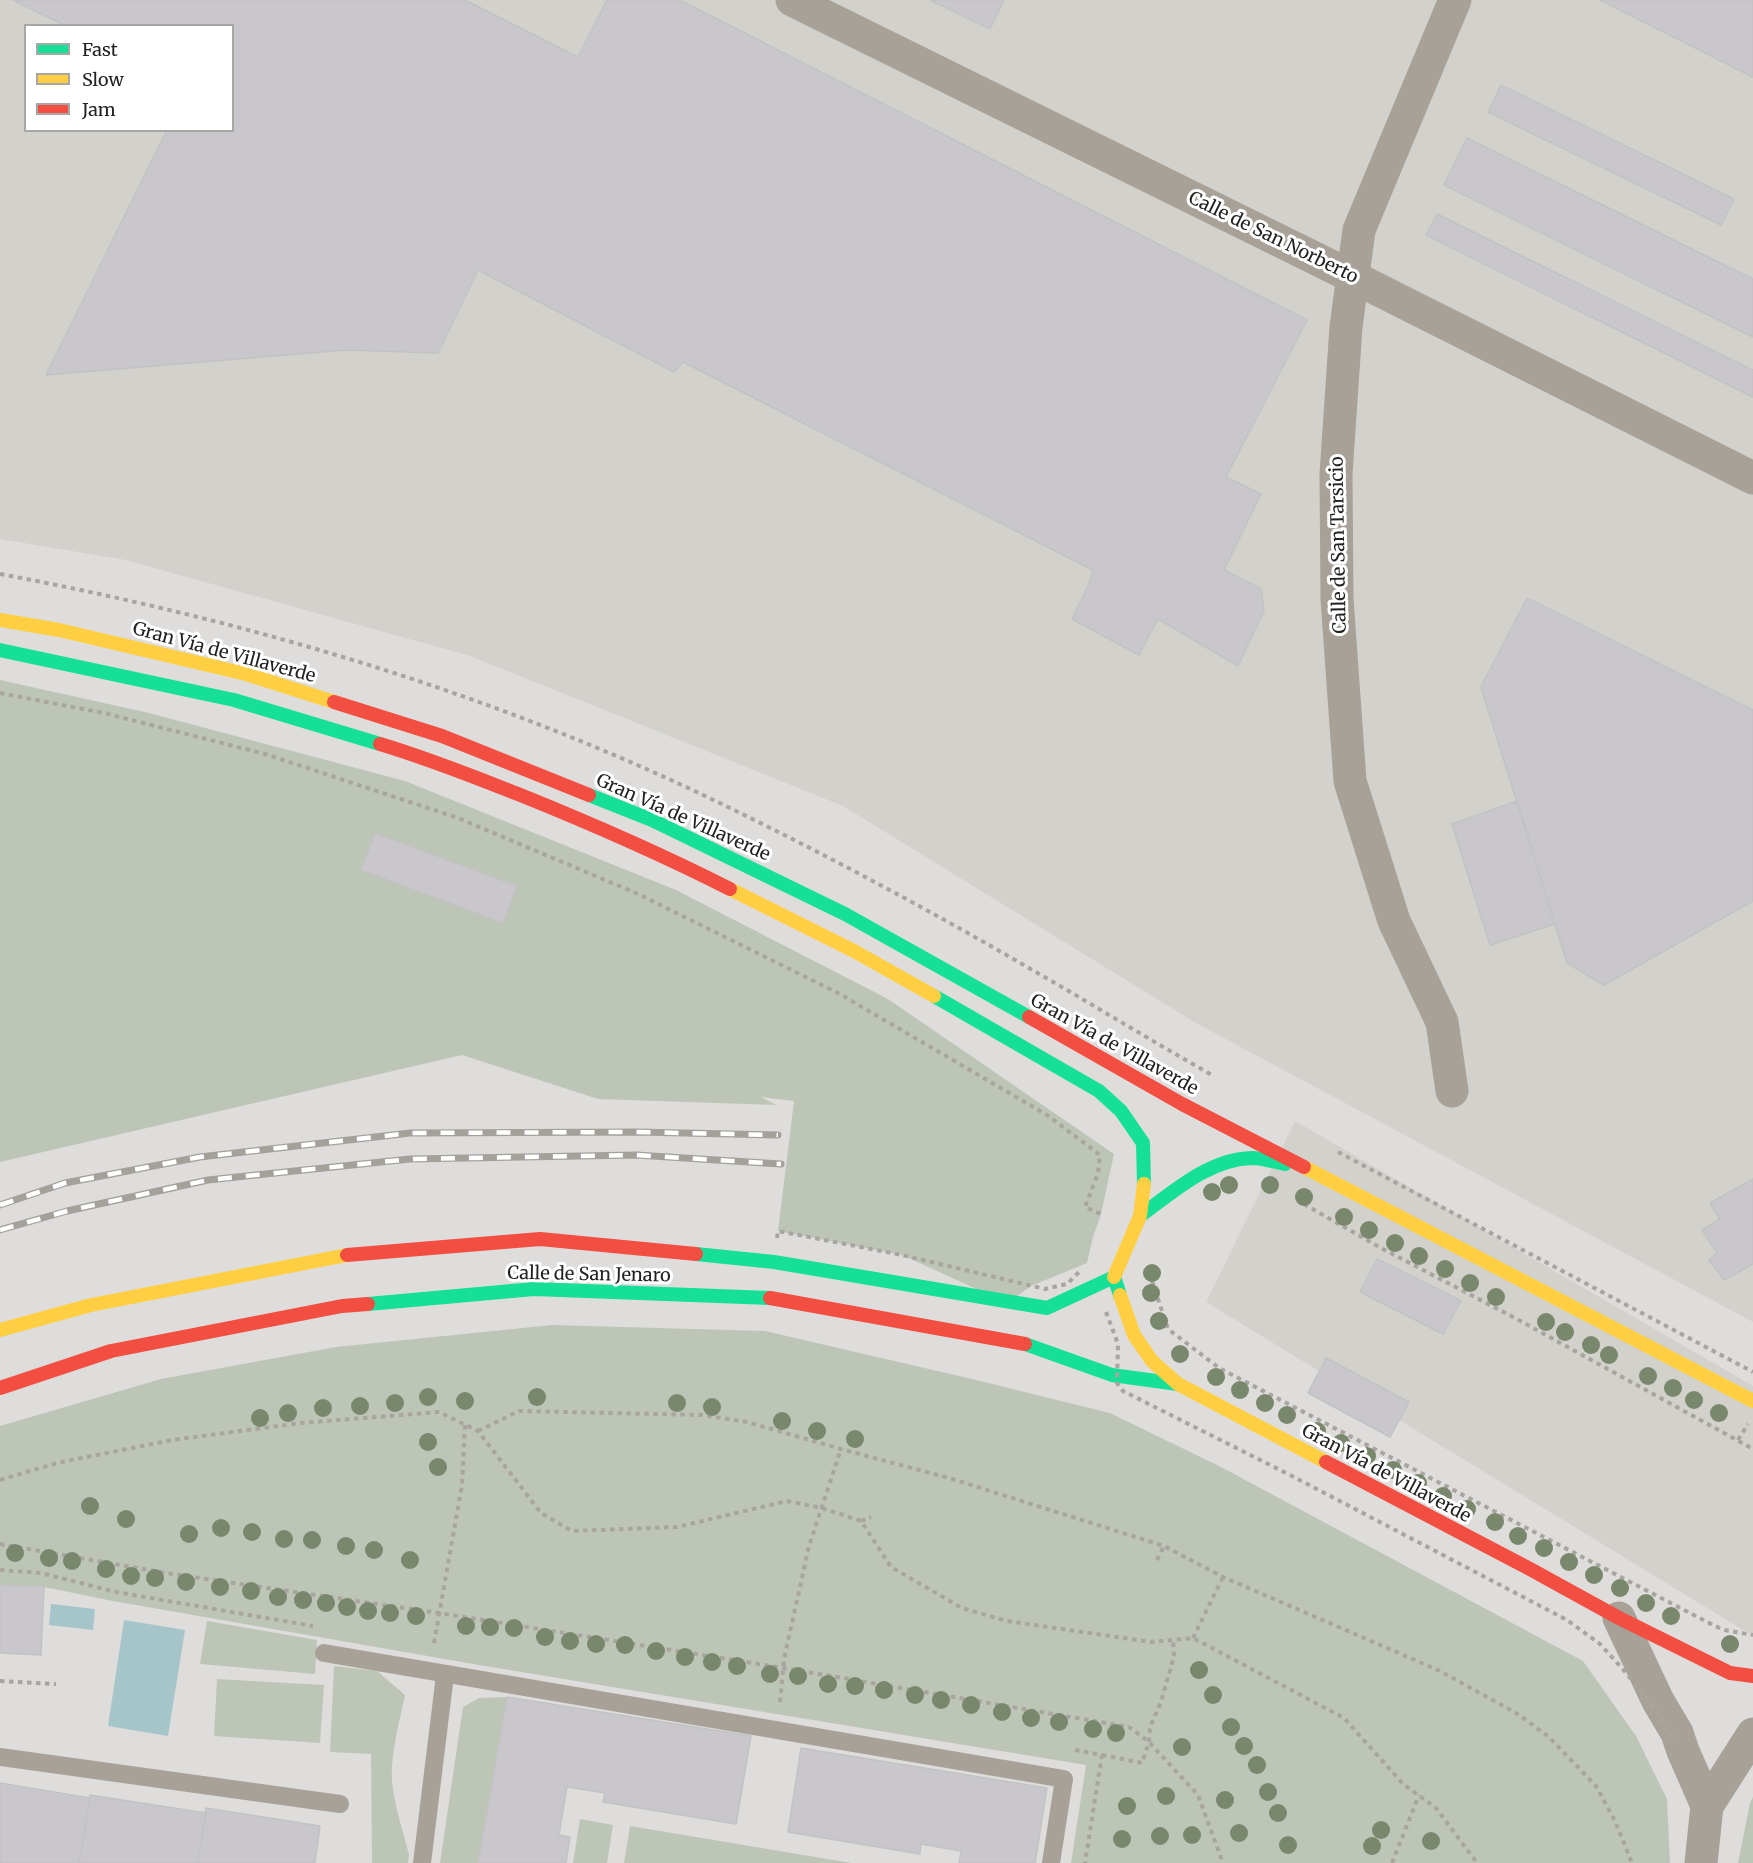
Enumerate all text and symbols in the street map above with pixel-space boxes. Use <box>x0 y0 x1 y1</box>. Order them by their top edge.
legend <box>24 24 234 132</box>
text: Fast <box>82 38 118 61</box>
text: Slow <box>82 68 124 91</box>
text: Jam <box>82 98 116 121</box>
street label: Calle de San Norberto <box>1185 188 1361 288</box>
street label: Calle de San Tarsicio <box>1327 456 1351 634</box>
street label: Gran Vía de Villaverde <box>130 618 318 688</box>
street label: Gran Vía de Villaverde <box>593 770 773 866</box>
street label: Gran Vía de Villaverde <box>1026 990 1202 1100</box>
street label: Calle de San Jenaro <box>507 1263 671 1287</box>
street label: Gran Vía de Villaverde <box>1298 1420 1474 1528</box>

